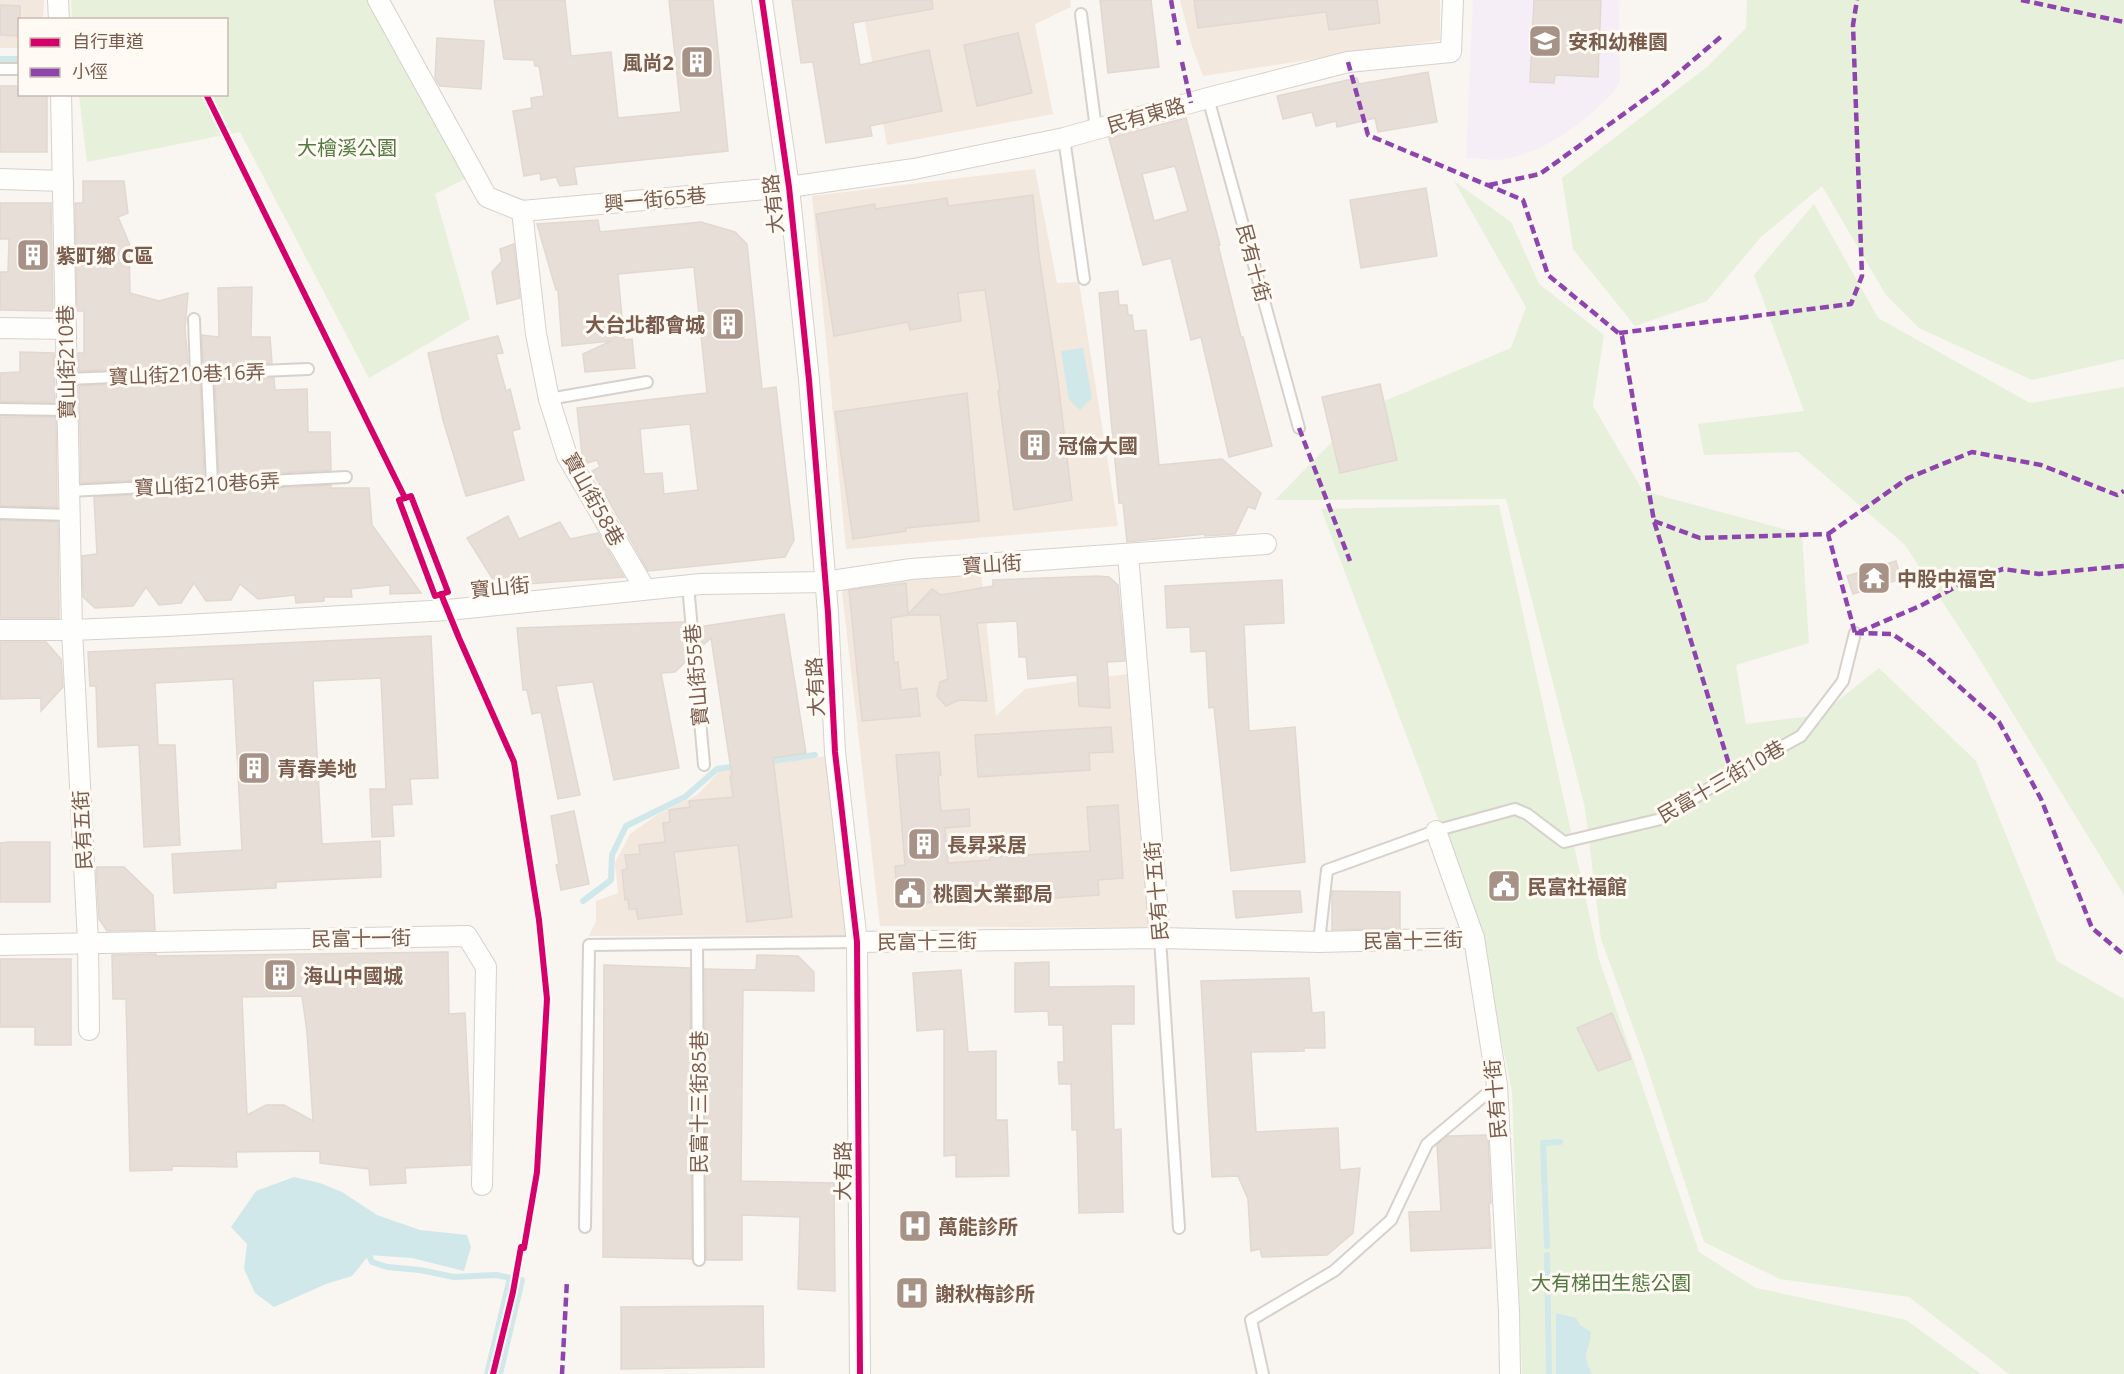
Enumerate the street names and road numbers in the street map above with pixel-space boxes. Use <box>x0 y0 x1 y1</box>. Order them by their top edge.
street label: 民有東路 <box>1104 91 1188 139</box>
street label: 大有路 <box>756 173 790 235</box>
street label: 興一街65巷 <box>603 181 707 217</box>
street label: 民有十街 <box>1231 221 1277 305</box>
street label: 寶山街210巷 <box>52 305 80 419</box>
street label: 寶山街210巷16弄 <box>108 358 266 390</box>
street label: 寶山街58巷 <box>557 447 631 551</box>
street label: 寶山街210巷6弄 <box>134 467 280 501</box>
street label: 寶山街 <box>961 548 1023 580</box>
street label: 寶山街 <box>469 570 531 604</box>
street label: 寶山街55巷 <box>678 623 714 727</box>
street label: 大有路 <box>800 656 830 718</box>
street label: 民富十三街10巷 <box>1652 734 1790 828</box>
street label: 民有五街 <box>66 789 98 871</box>
street label: 民有十五街 <box>1138 840 1174 942</box>
street label: 民富十一街 <box>311 924 411 952</box>
street label: 民富十三街 <box>1363 926 1463 954</box>
street label: 民富十三街 <box>877 927 977 955</box>
street label: 民富十三街85巷 <box>685 1031 712 1173</box>
street label: 民有十街 <box>1478 1058 1512 1140</box>
street label: 大有路 <box>829 1141 856 1201</box>

